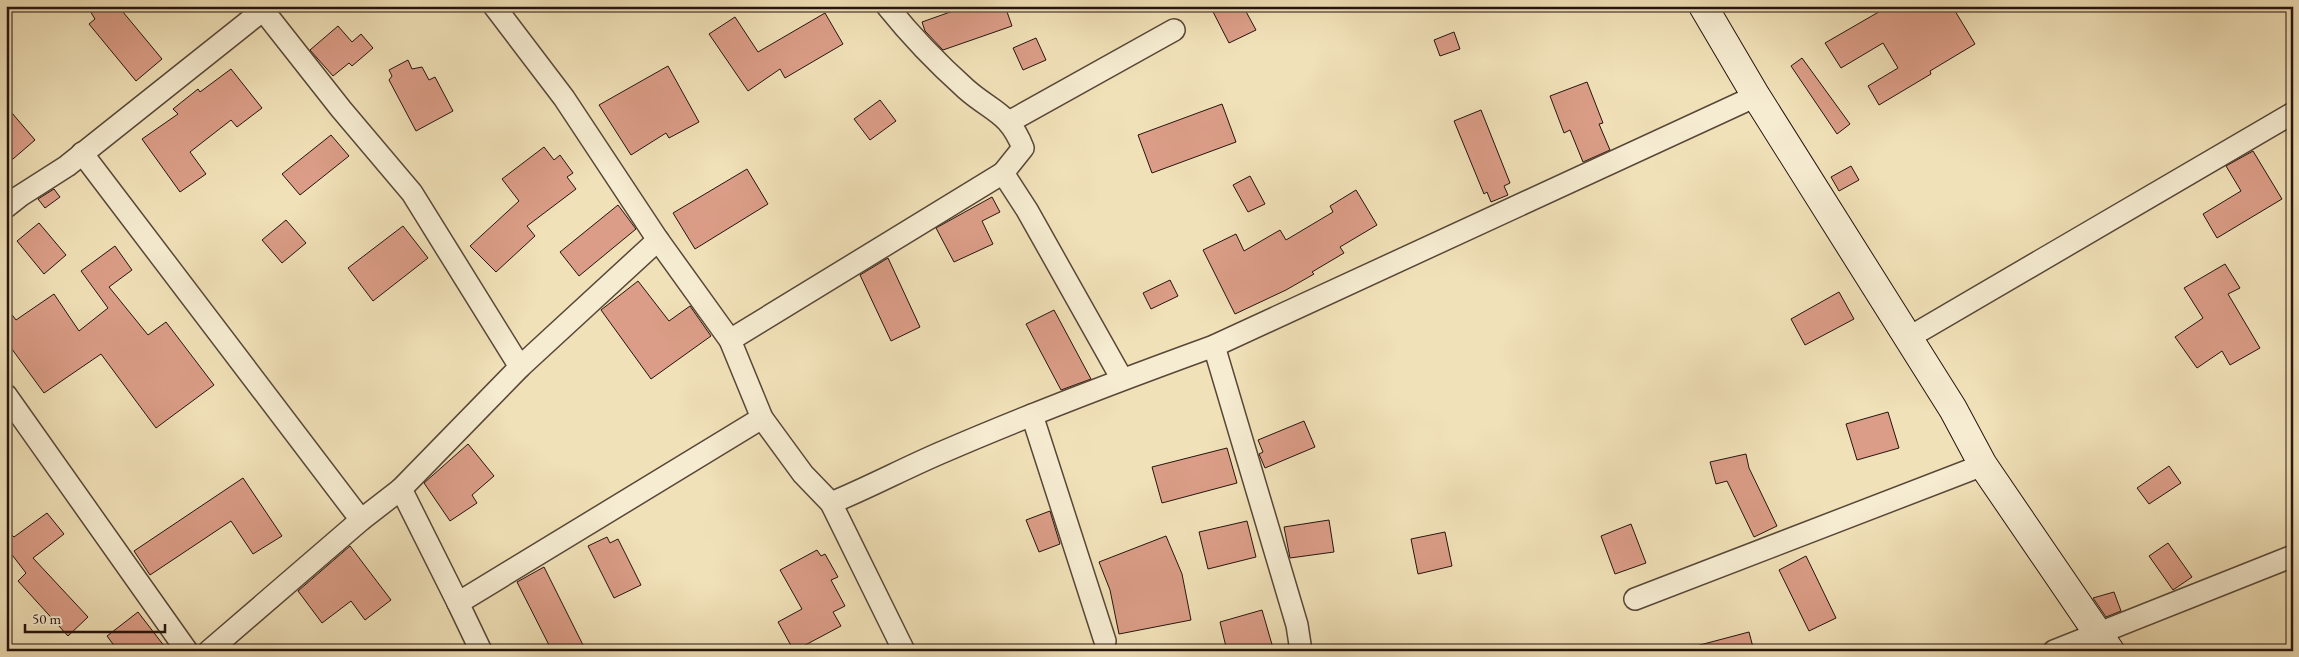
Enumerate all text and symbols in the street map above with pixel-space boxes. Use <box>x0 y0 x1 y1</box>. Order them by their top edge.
scale bar <box>25 602 165 634</box>
text: 50 m <box>32 609 61 628</box>

